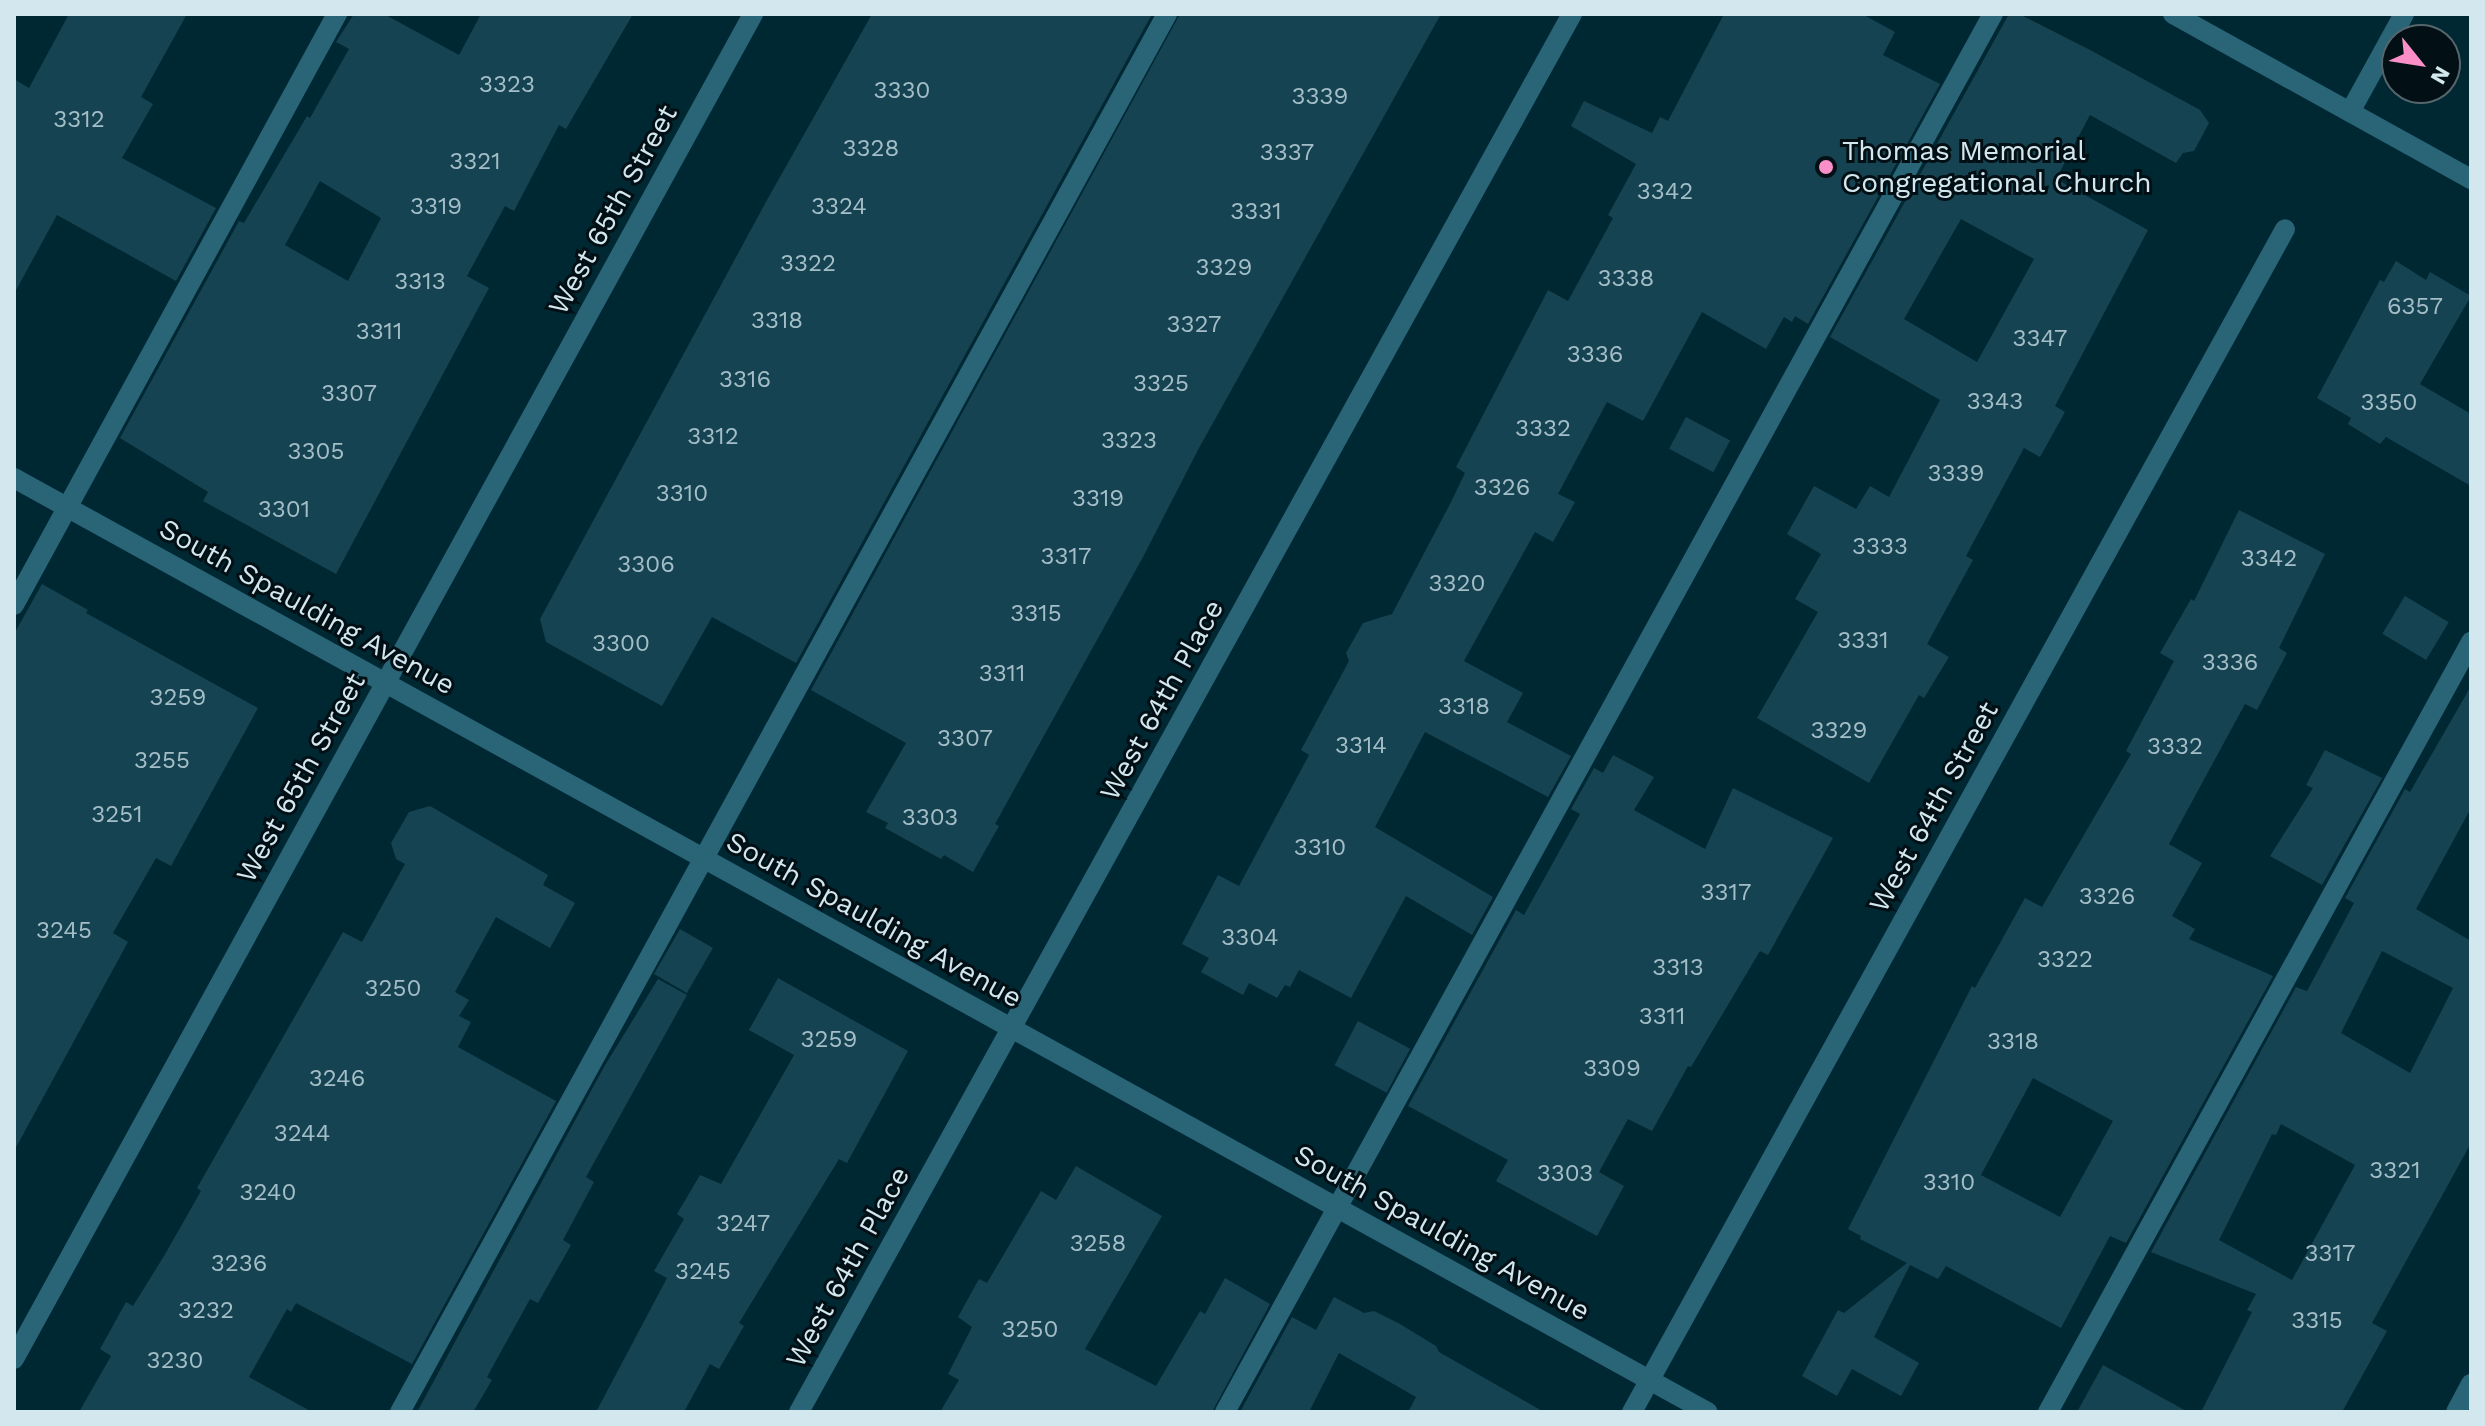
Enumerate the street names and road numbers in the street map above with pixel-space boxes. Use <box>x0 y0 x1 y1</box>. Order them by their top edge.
street label: West 65th Street <box>541 99 685 321</box>
street label: South Spaulding Avenue <box>153 511 461 703</box>
street label: West 64th Place <box>1093 594 1231 806</box>
street label: West 65th Street <box>229 667 373 889</box>
street label: West 64th Street <box>1862 696 2006 918</box>
street label: South Spaulding Avenue <box>720 824 1028 1016</box>
street label: South Spaulding Avenue <box>1288 1137 1596 1329</box>
street label: West 64th Place <box>779 1161 917 1373</box>

